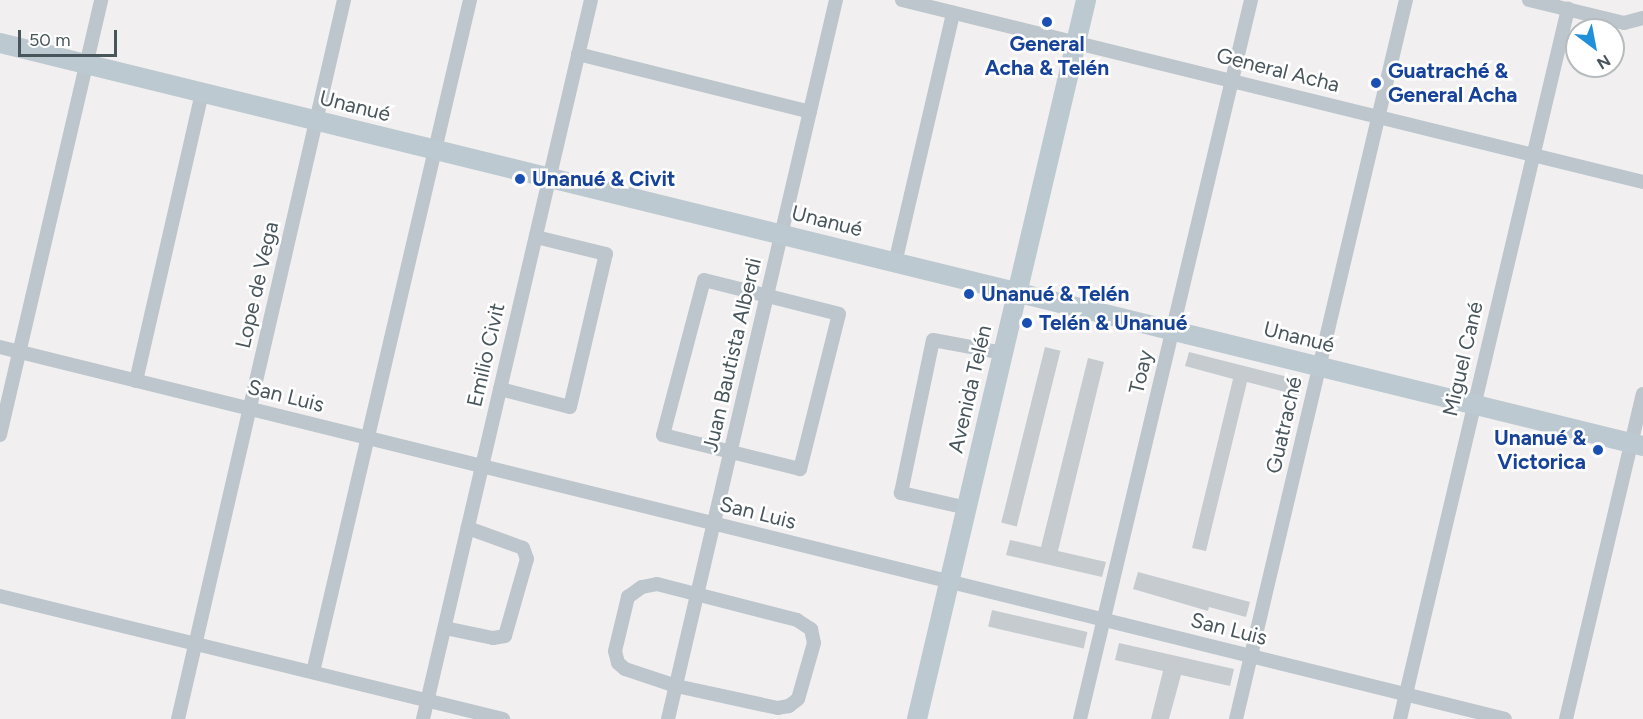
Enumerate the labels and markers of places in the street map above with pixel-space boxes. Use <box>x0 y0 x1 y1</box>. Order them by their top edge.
marker: General Acha & Telén <box>1040 15 1054 29</box>
place label: General Acha & Telén <box>985 31 1109 81</box>
place label: Guatraché & General Acha <box>1388 58 1518 108</box>
marker: Guatraché & General Acha <box>1369 76 1383 90</box>
place label: Unanué & Civit <box>532 166 675 192</box>
marker: Unanué & Civit <box>513 172 527 186</box>
place label: Unanué & Telén <box>981 281 1129 307</box>
marker: Unanué & Telén <box>962 287 976 301</box>
place label: Telén & Unanué <box>1039 310 1187 336</box>
marker: Telén & Unanué <box>1020 316 1034 330</box>
place label: Unanué & Victorica <box>1494 425 1586 475</box>
marker: Unanué & Victorica <box>1591 443 1605 457</box>

